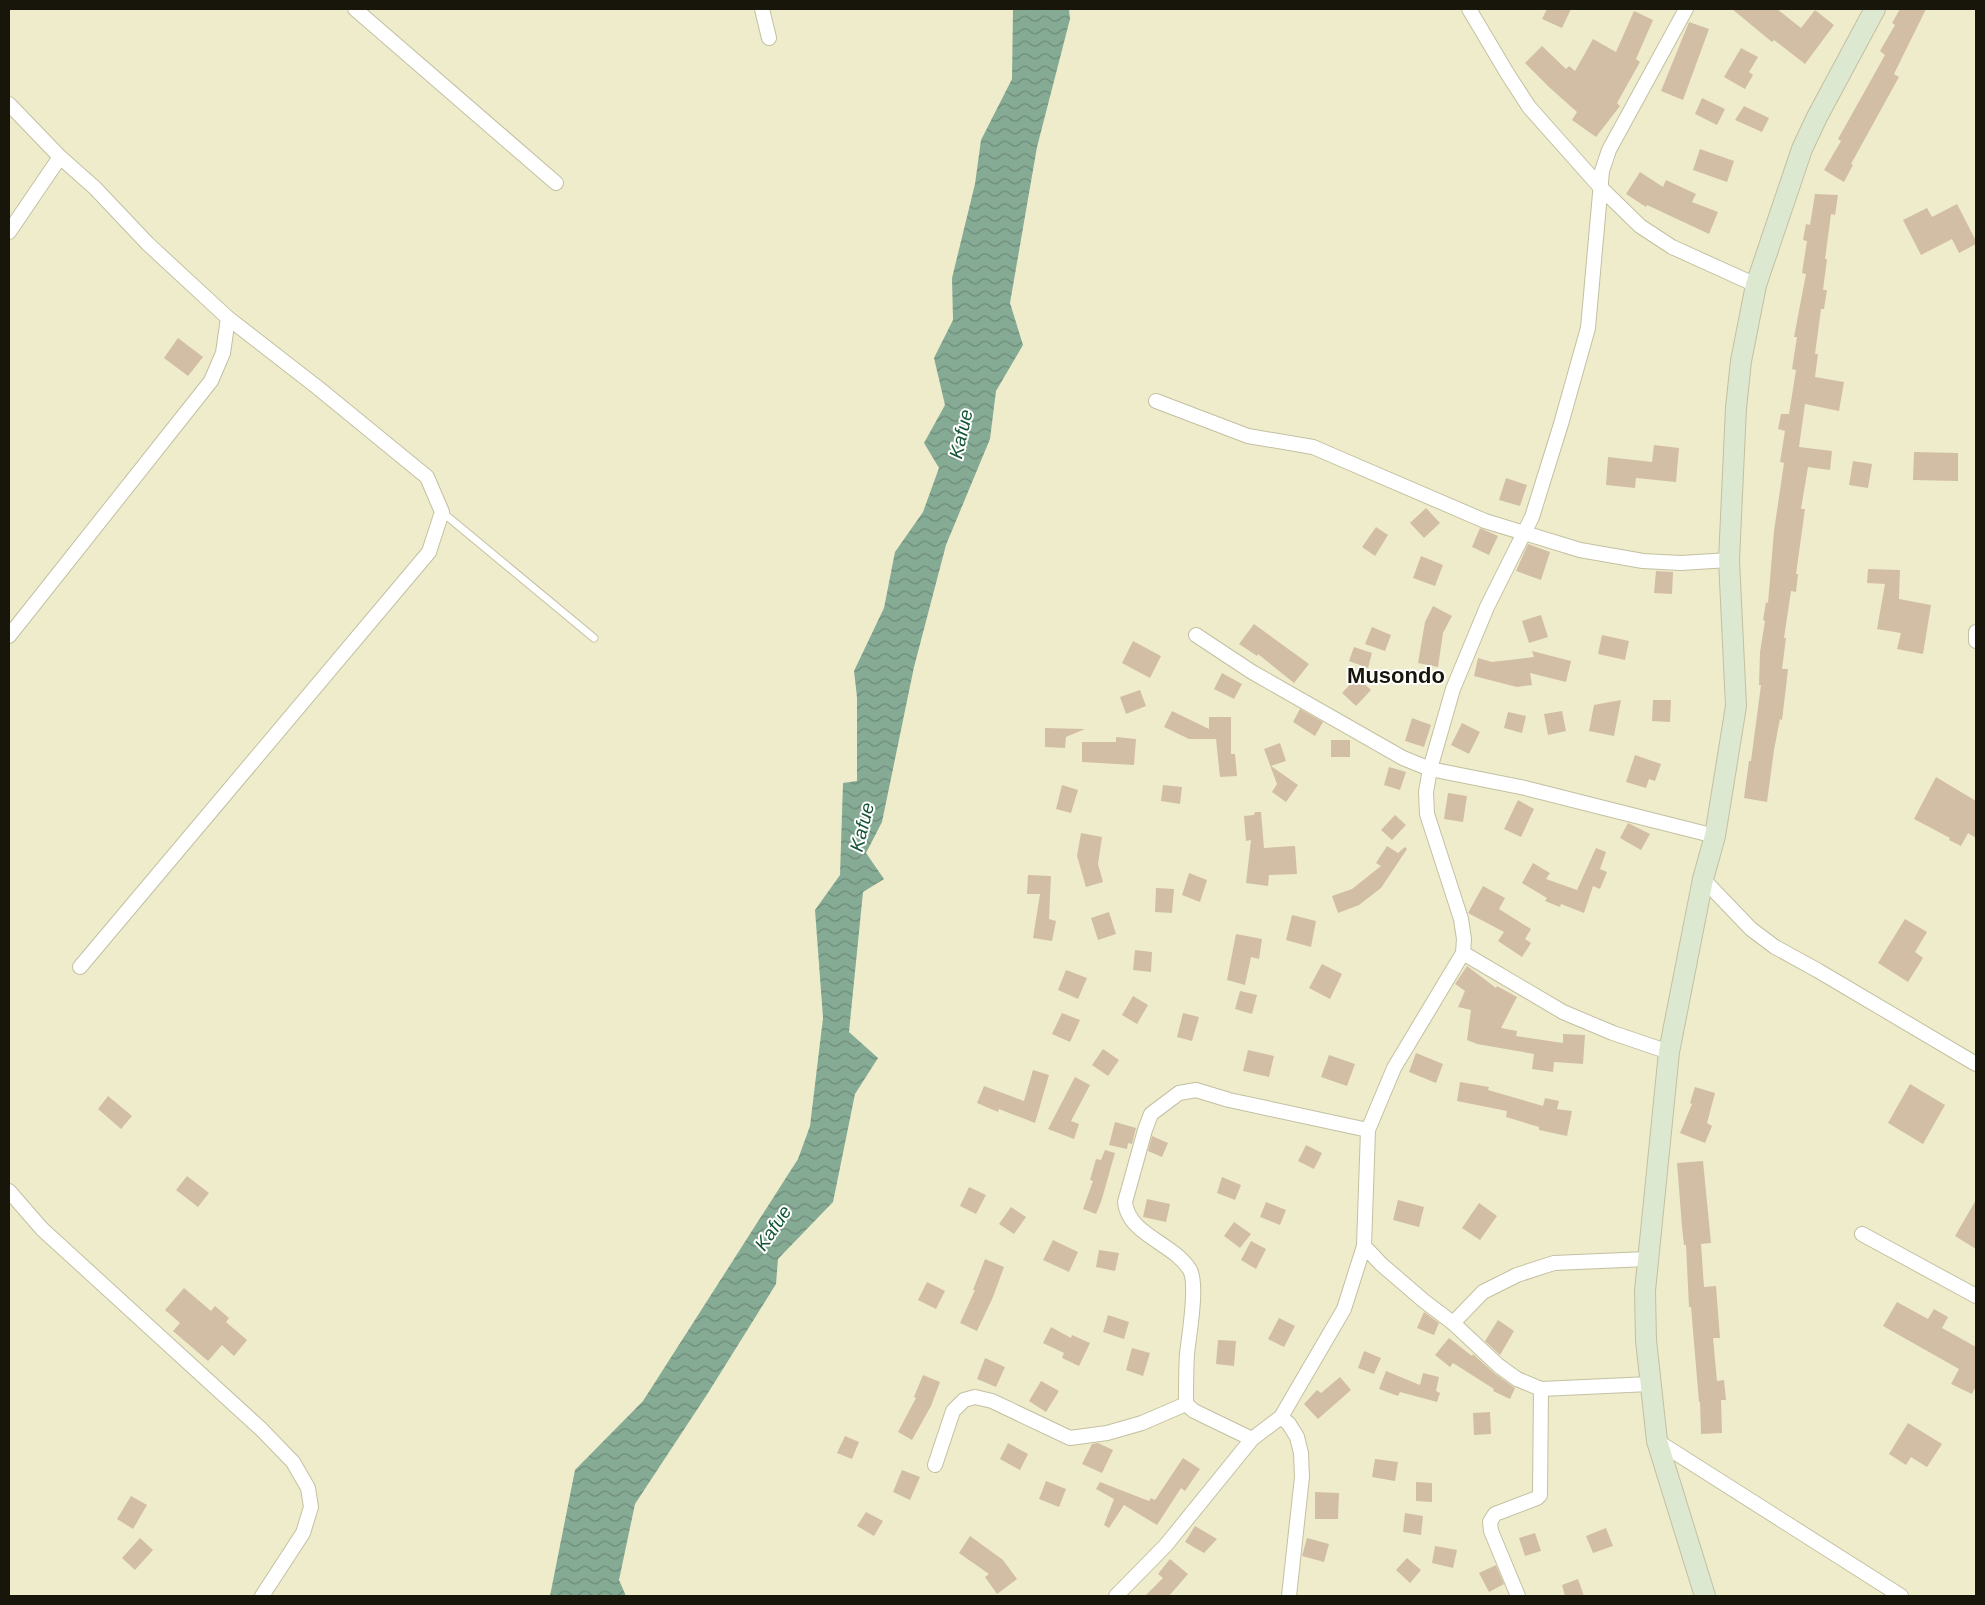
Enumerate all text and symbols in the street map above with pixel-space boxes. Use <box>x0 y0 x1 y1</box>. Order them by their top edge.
water label: Kafue <box>945 407 977 461</box>
district label: Musondo <box>1347 663 1445 688</box>
water label: Kafue <box>846 800 878 854</box>
water label: Kafue <box>750 1202 796 1254</box>

